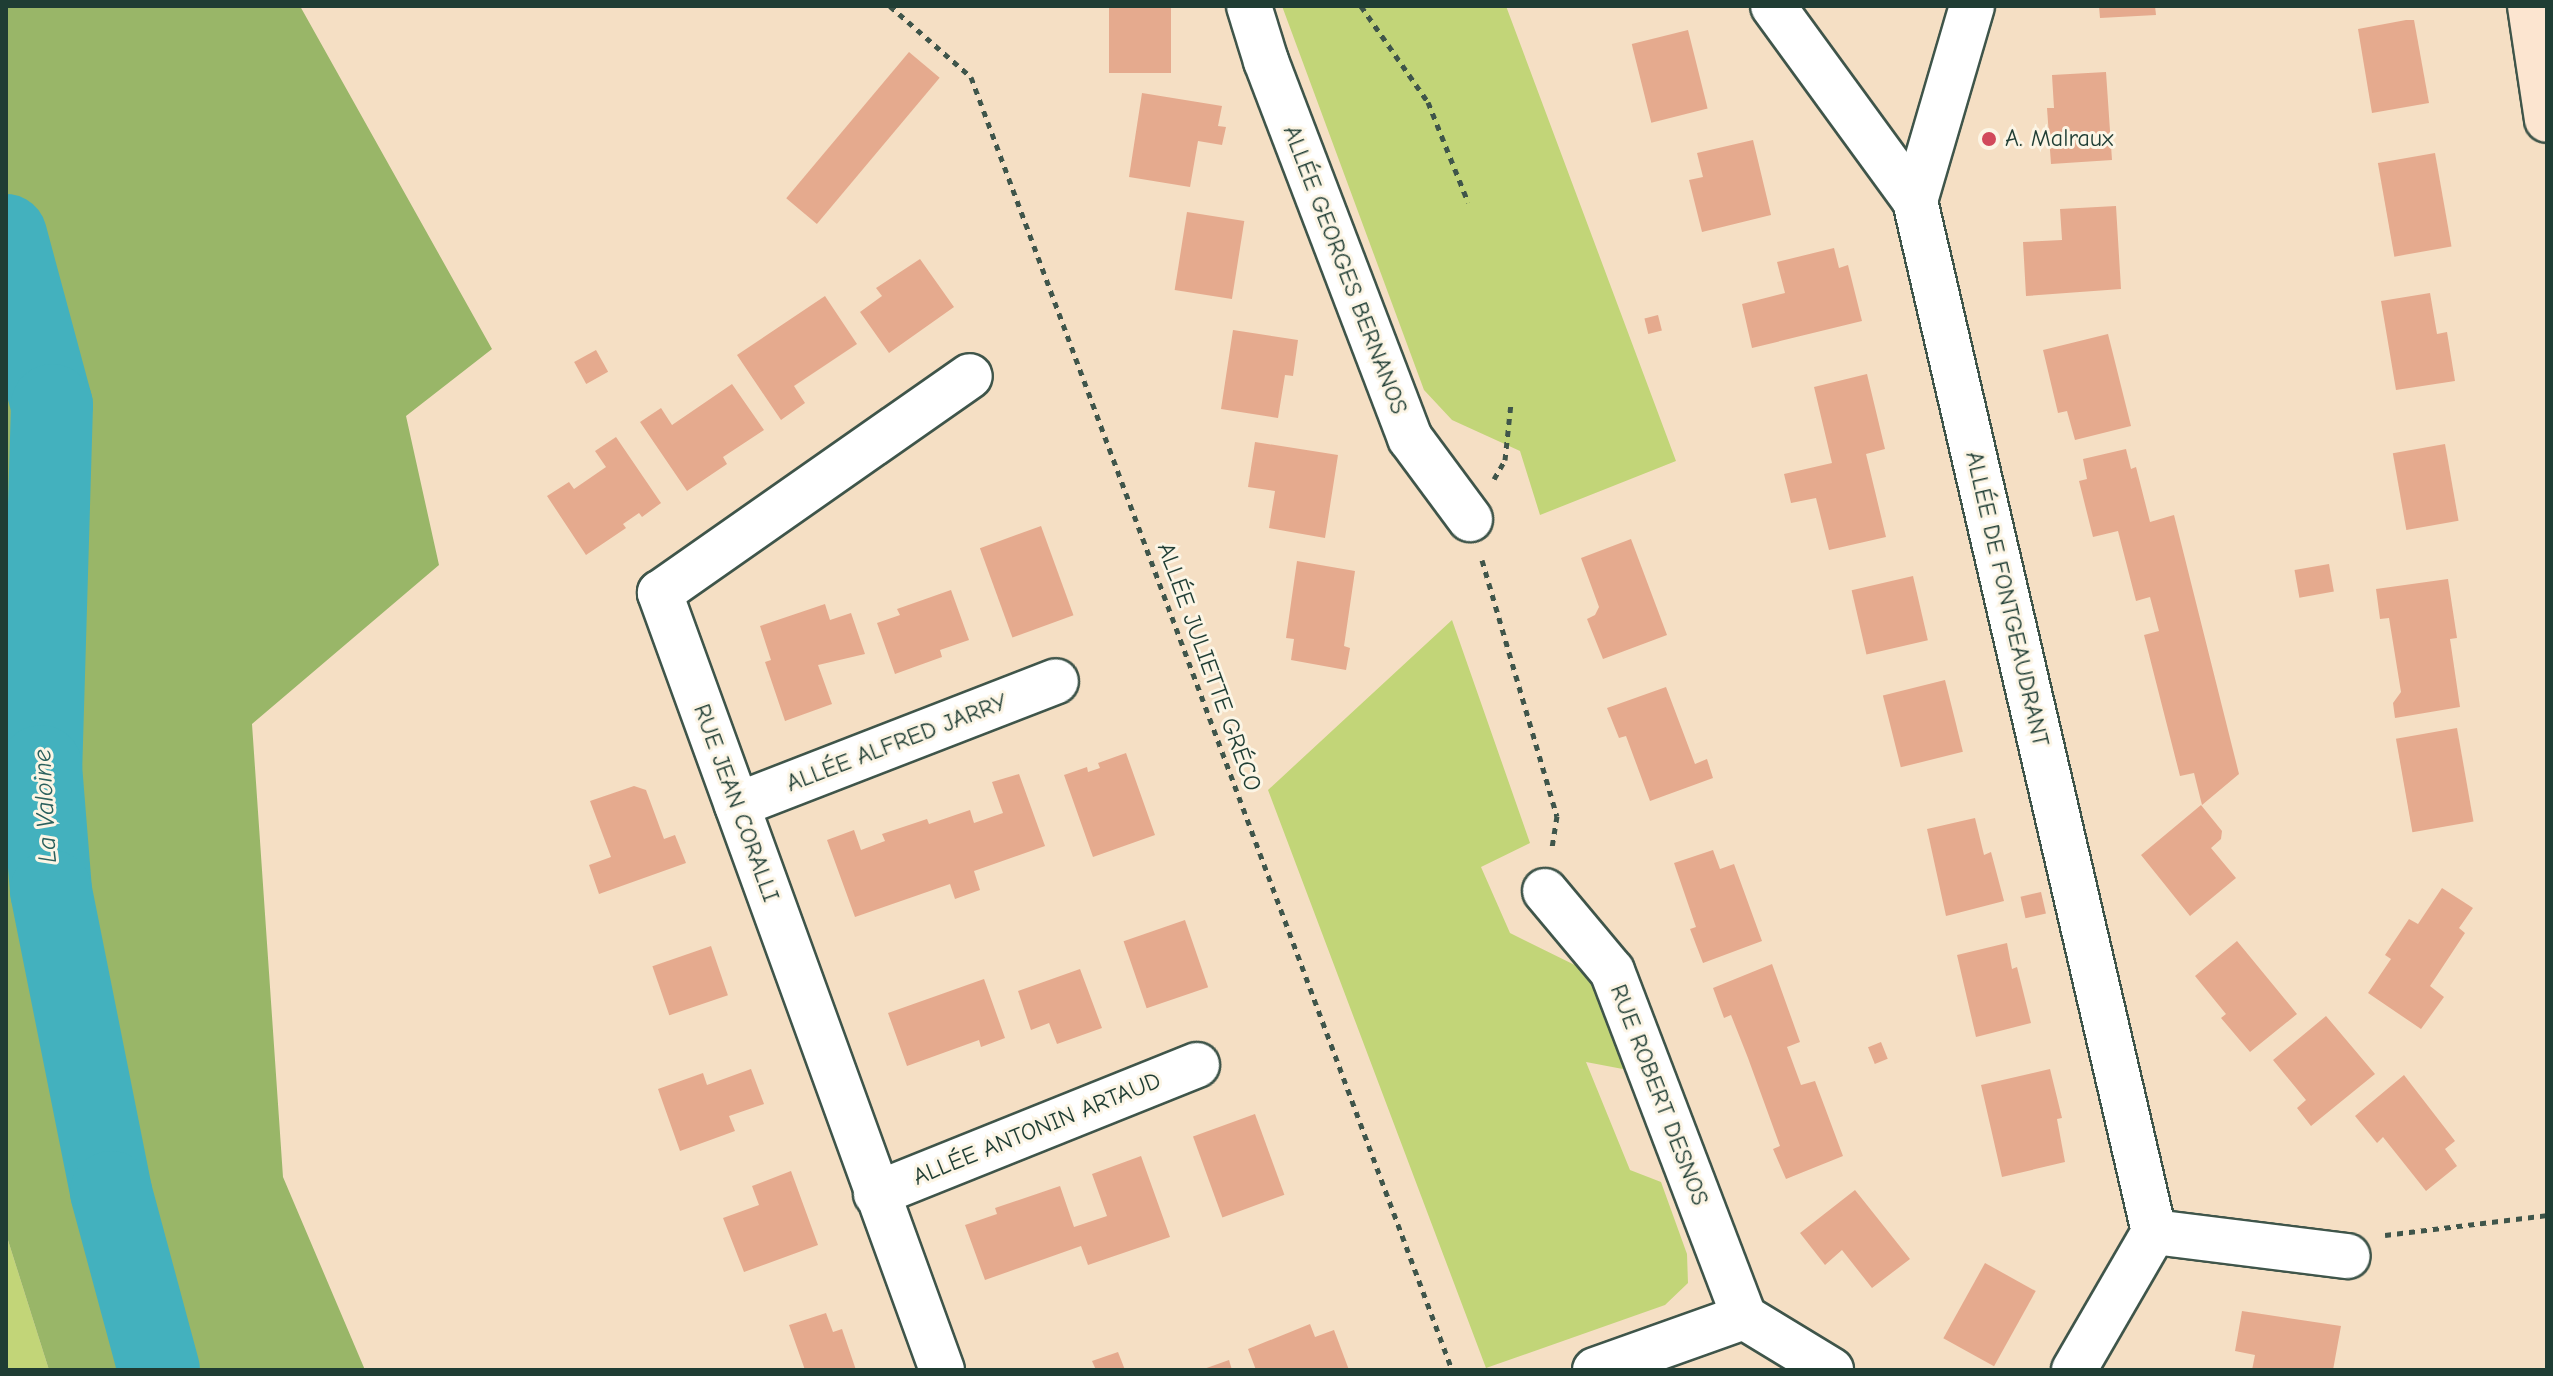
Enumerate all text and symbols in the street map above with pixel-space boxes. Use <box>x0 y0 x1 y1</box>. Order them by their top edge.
street label: ALLÉE GEORGES BERNANOS <box>1277 122 1413 418</box>
place label: A. Malraux <box>2005 125 2113 153</box>
marker: A. Malraux <box>1980 130 1998 148</box>
street label: ALLÉE DE FONTGEAUDRANT <box>1959 449 2055 749</box>
street label: ALLÉE JULIETTE GRÉCO <box>1151 539 1267 795</box>
street label: ALLÉE ALFRED JARRY <box>782 688 1012 798</box>
street label: RUE JEAN CORALLI <box>687 700 785 906</box>
water label: La Valoine <box>27 748 65 864</box>
street label: RUE ROBERT DESNOS <box>1604 980 1714 1210</box>
street label: ALLÉE ANTONIN ARTAUD <box>909 1066 1165 1192</box>

